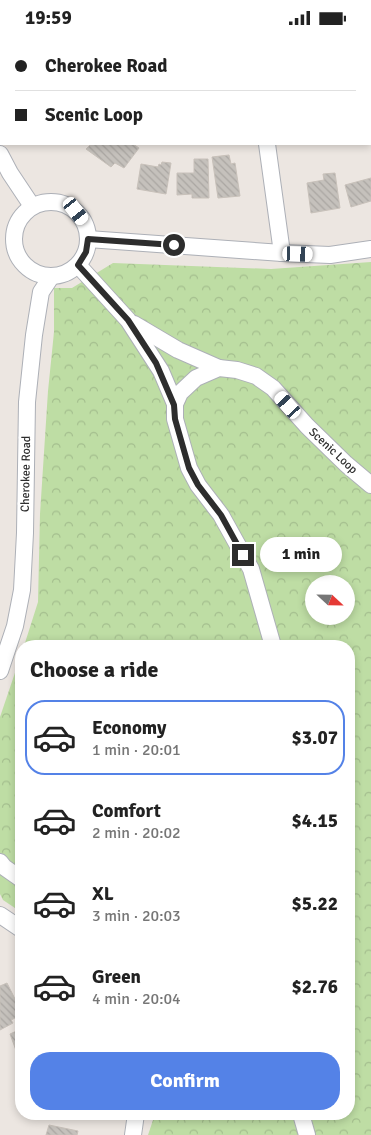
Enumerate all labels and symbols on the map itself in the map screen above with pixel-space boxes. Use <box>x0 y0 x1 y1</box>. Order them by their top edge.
car <box>60 195 91 227</box>
route start <box>163 234 185 256</box>
car <box>282 246 313 262</box>
car <box>272 389 303 421</box>
street label: Scenic Loop <box>306 425 360 477</box>
street label: Cherokee Road <box>18 436 34 512</box>
callout: 1 min <box>260 537 343 573</box>
route end <box>232 544 254 566</box>
north arrow <box>305 575 355 625</box>

